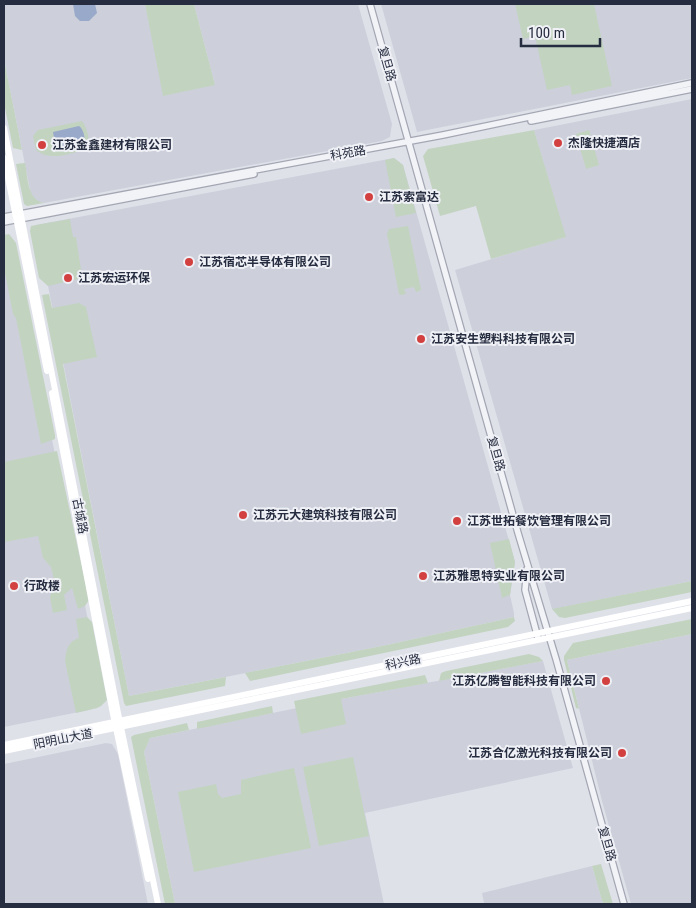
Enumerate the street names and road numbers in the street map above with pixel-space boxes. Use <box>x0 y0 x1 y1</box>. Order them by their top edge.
street label: 复旦路 <box>375 45 399 83</box>
street label: 科苑路 <box>329 143 367 163</box>
street label: 复旦路 <box>484 435 508 473</box>
street label: 古城路 <box>70 497 90 535</box>
street label: 科兴路 <box>384 651 422 673</box>
street label: 阳明山大道 <box>32 726 94 752</box>
street label: 复旦路 <box>595 825 619 863</box>

